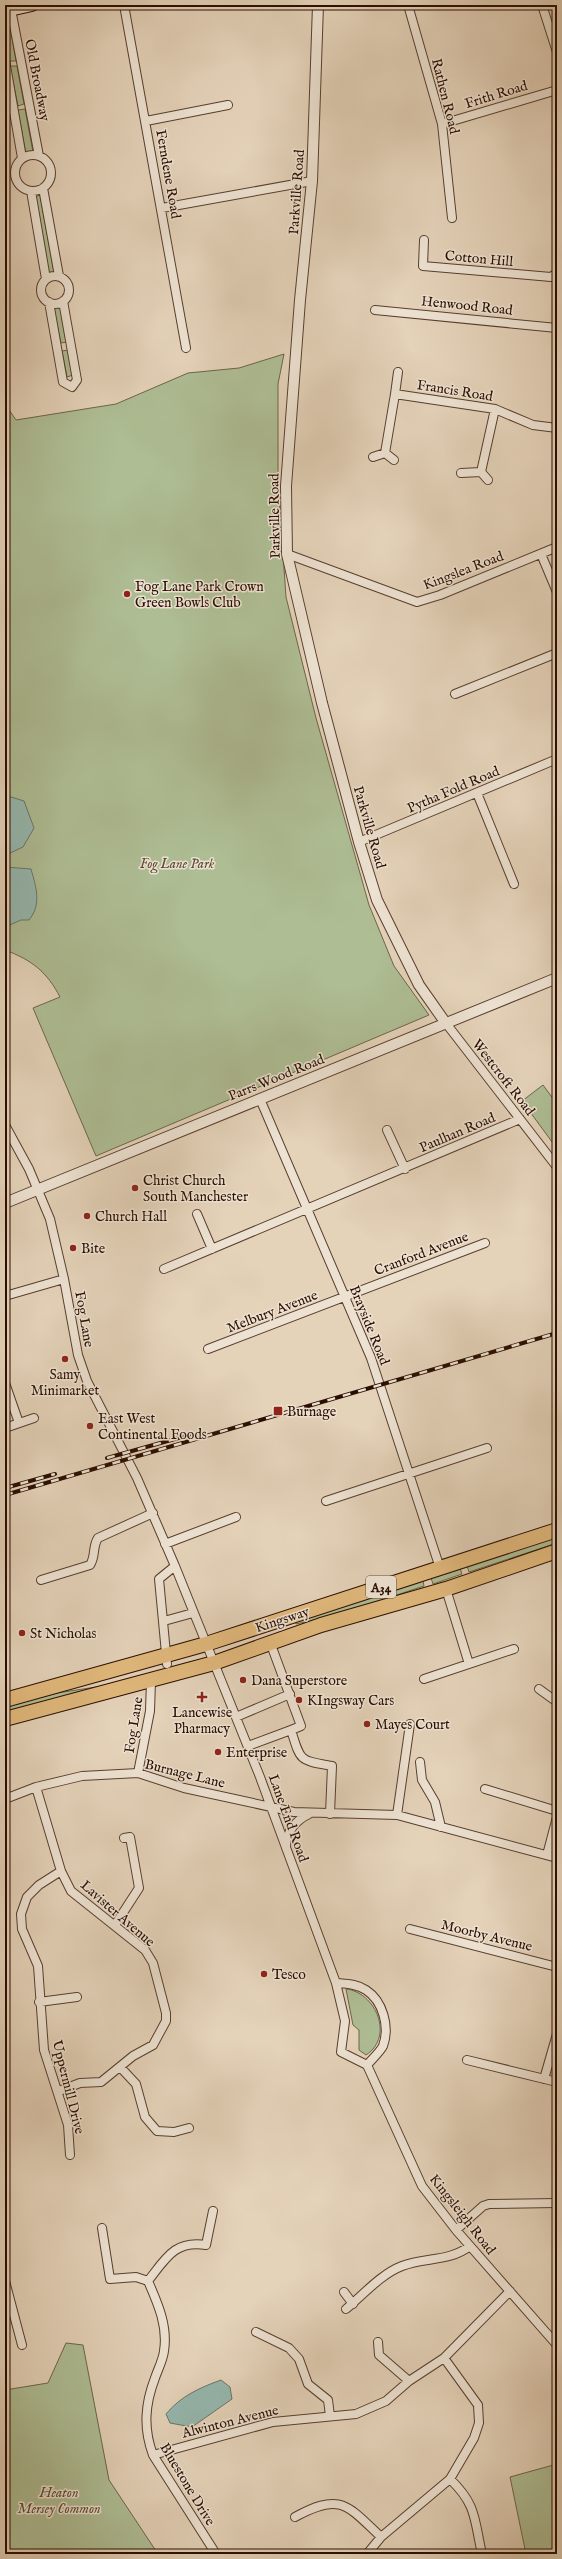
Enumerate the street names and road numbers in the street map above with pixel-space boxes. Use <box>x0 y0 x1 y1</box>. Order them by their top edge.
street label: Old Broadway <box>20 38 54 123</box>
street label: Rathen Road <box>427 56 463 137</box>
street label: Frith Road <box>463 77 530 113</box>
street label: Ferndene Road <box>151 128 185 221</box>
street label: Parkville Road <box>285 148 309 235</box>
street label: Cotton Hill <box>444 247 514 271</box>
street label: Henwood Road <box>420 292 514 320</box>
street label: Francis Road <box>416 376 495 406</box>
street label: Parkville Road <box>265 473 285 559</box>
street label: Kingslea Road <box>421 547 507 595</box>
street label: Pytha Fold Road <box>404 762 503 817</box>
street label: Parkville Road <box>349 784 390 871</box>
street label: Westcroft Road <box>468 1036 539 1120</box>
street label: Parrs Wood Road <box>226 1050 328 1105</box>
street label: Paulhan Road <box>417 1109 499 1157</box>
street label: Cranford Avenue <box>372 1227 472 1280</box>
street label: Brayside Road <box>345 1283 393 1368</box>
street label: Melbury Avenue <box>224 1286 321 1338</box>
street label: Fog Lane <box>70 1290 98 1349</box>
road number: A34 <box>366 1576 396 1598</box>
street label: Kingsway <box>253 1603 312 1637</box>
street label: Fog Lane <box>121 1695 147 1755</box>
street label: Burnage Lane <box>143 1755 227 1793</box>
street label: Lane End Road <box>264 1772 312 1865</box>
street label: Lavister Avenue <box>76 1876 159 1951</box>
street label: Moorby Avenue <box>439 1916 535 1956</box>
street label: Uppermill Drive <box>48 2038 89 2137</box>
street label: Kingsleigh Road <box>425 2171 500 2259</box>
street label: Alwinton Avenue <box>179 2401 281 2443</box>
street label: Bluestone Drive <box>155 2440 219 2530</box>

